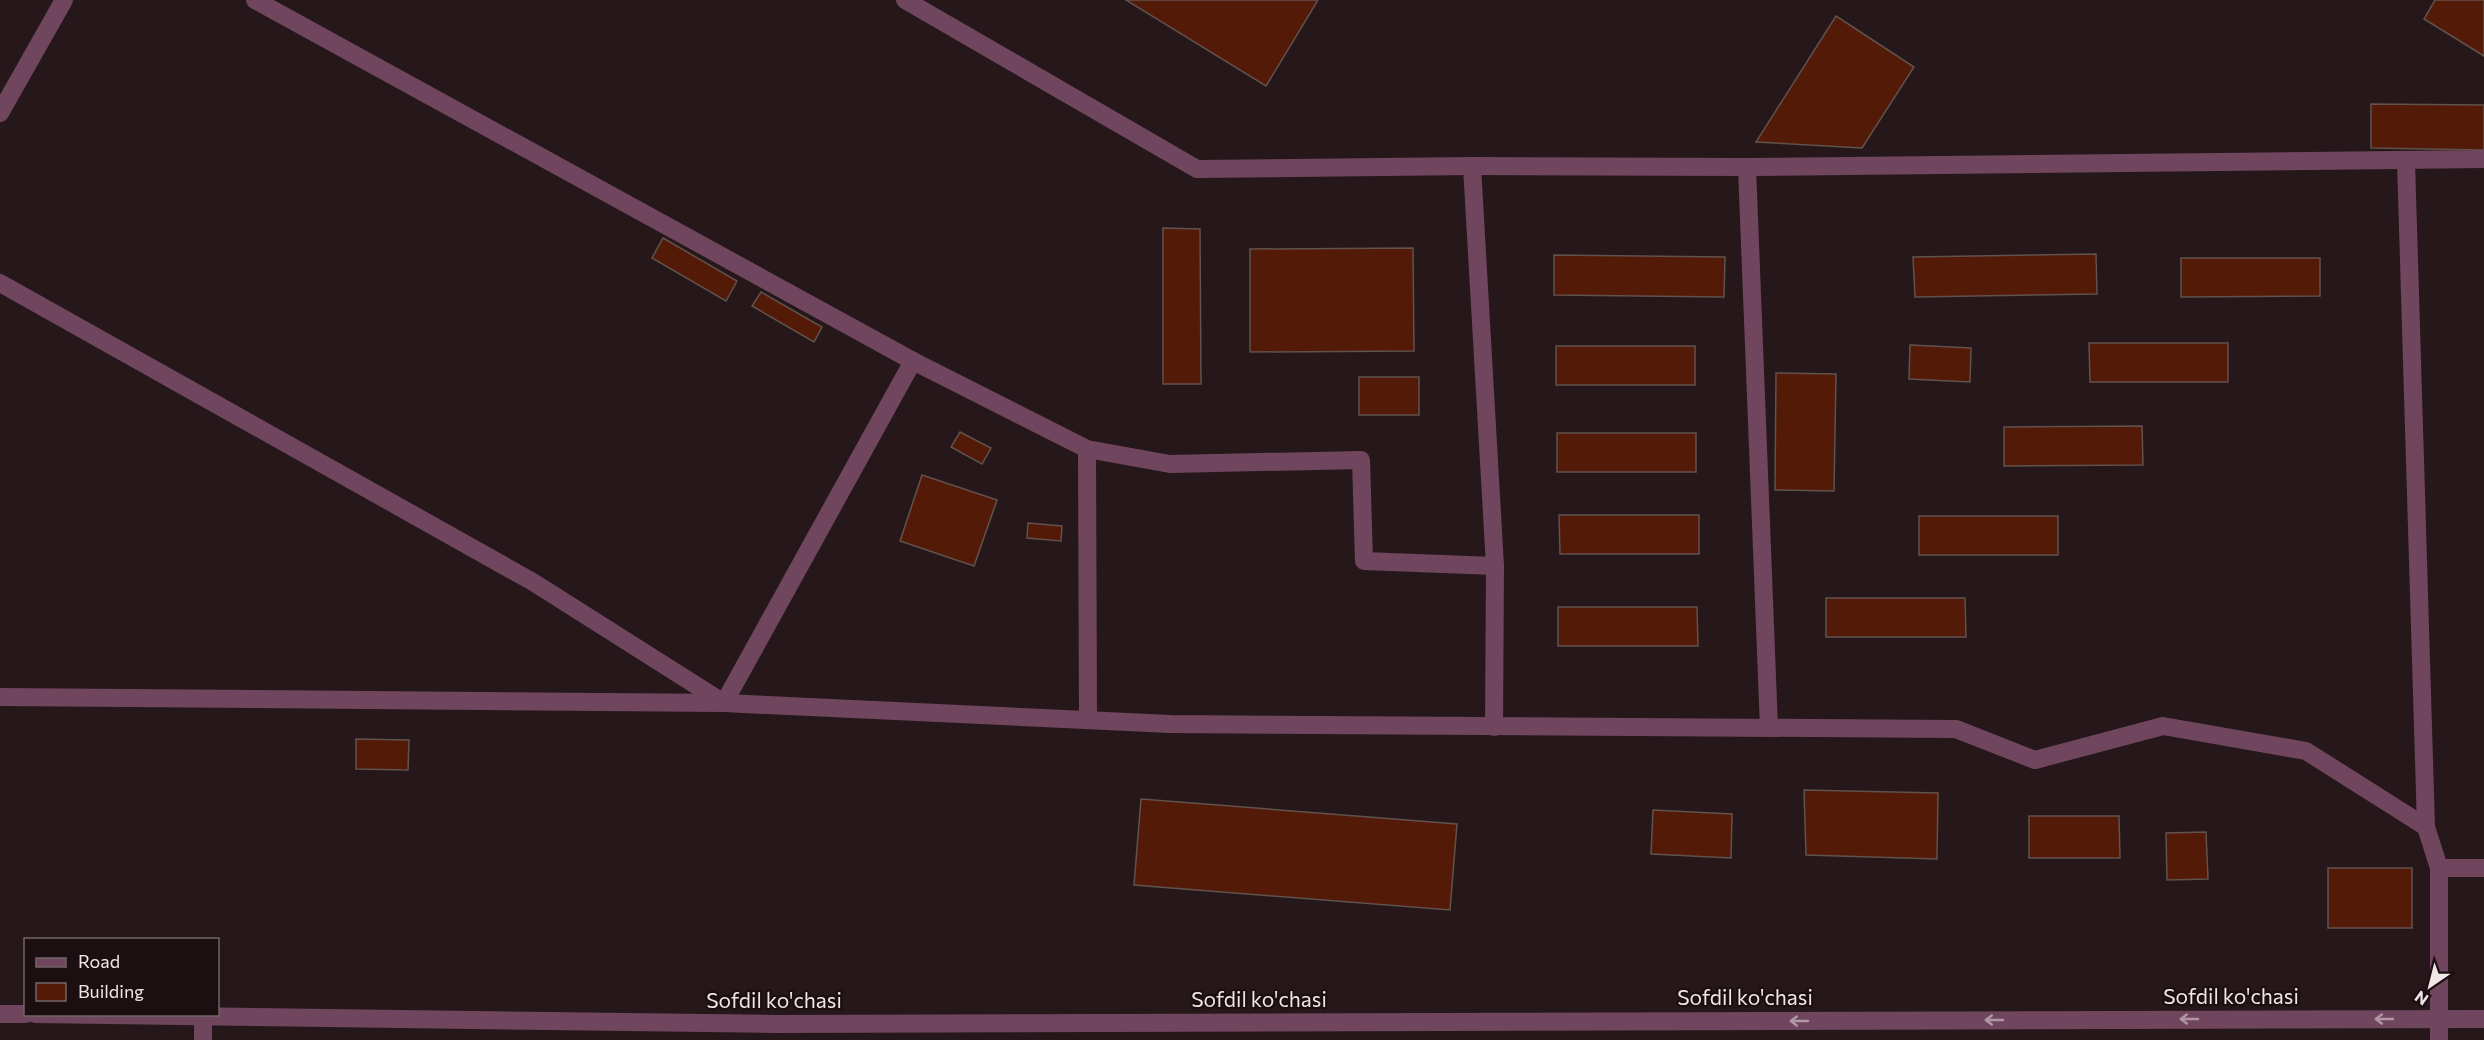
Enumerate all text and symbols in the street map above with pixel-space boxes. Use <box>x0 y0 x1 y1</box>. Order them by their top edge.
legend <box>24 938 219 1016</box>
text: Road <box>78 950 120 972</box>
north arrow <box>2400 956 2460 1016</box>
text: Building <box>78 980 144 1002</box>
street label: Sofdil ko'chasi <box>2163 983 2299 1008</box>
street label: Sofdil ko'chasi <box>1677 984 1813 1009</box>
street label: Sofdil ko'chasi <box>1191 986 1327 1011</box>
street label: Sofdil ko'chasi <box>706 987 842 1012</box>
text: N <box>2411 987 2431 1010</box>
one-way arrow <box>2179 1013 2199 1025</box>
one-way arrow <box>2374 1013 2394 1025</box>
one-way arrow <box>1984 1014 2004 1026</box>
one-way arrow <box>1789 1015 1809 1027</box>

